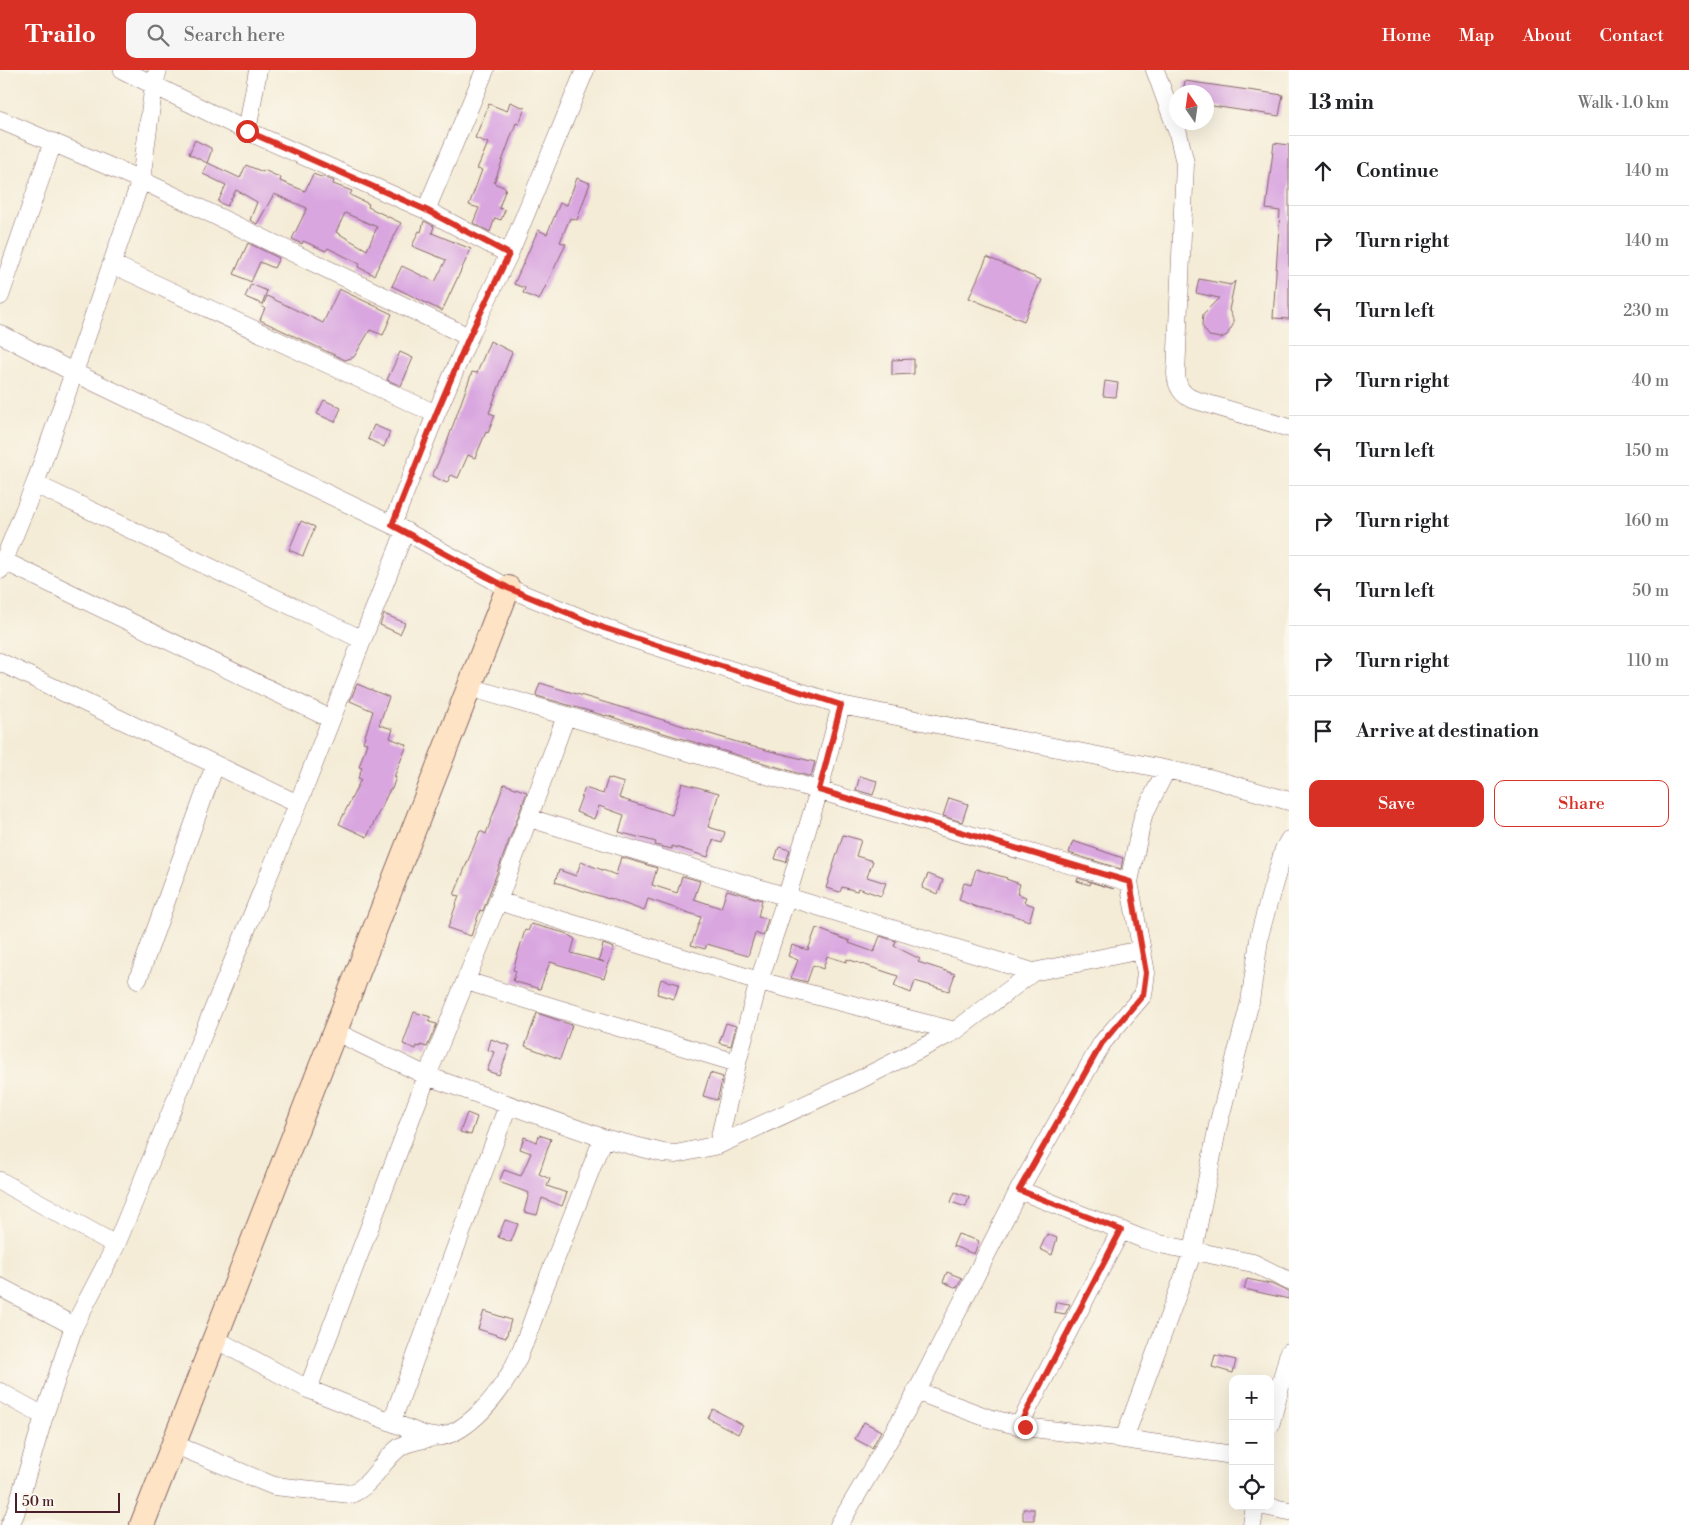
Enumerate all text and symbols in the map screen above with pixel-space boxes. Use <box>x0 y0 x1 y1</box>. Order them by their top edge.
search box <box>126 13 476 58</box>
text: Trailo <box>25 20 96 50</box>
icon: search <box>144 21 172 49</box>
text: Search here <box>184 23 285 47</box>
text: Home <box>1382 24 1431 47</box>
text: Map <box>1459 24 1495 47</box>
text: About <box>1523 24 1572 47</box>
text: Contact <box>1600 24 1664 47</box>
north arrow <box>1169 85 1214 130</box>
text: 13 min <box>1309 90 1374 116</box>
text: Walk · 1.0 km <box>1578 93 1669 113</box>
route start <box>236 120 259 143</box>
icon: ahead <box>1309 157 1337 185</box>
text: Continue <box>1356 159 1439 183</box>
text: 140 m <box>1625 161 1669 181</box>
icon: right <box>1309 227 1337 255</box>
text: Turn right <box>1356 229 1449 253</box>
text: 140 m <box>1625 231 1669 251</box>
icon: left <box>1309 297 1337 325</box>
text: Turn left <box>1356 299 1435 323</box>
text: 230 m <box>1623 301 1669 321</box>
icon: right <box>1309 367 1337 395</box>
text: Turn right <box>1356 369 1449 393</box>
text: 40 m <box>1632 371 1669 391</box>
icon: left <box>1309 437 1337 465</box>
text: Turn left <box>1356 439 1435 463</box>
text: 150 m <box>1625 441 1669 461</box>
icon: right <box>1309 507 1337 535</box>
text: Turn right <box>1356 509 1449 533</box>
text: 160 m <box>1625 511 1669 531</box>
icon: left <box>1309 577 1337 605</box>
text: Turn left <box>1356 579 1435 603</box>
text: 50 m <box>1632 581 1669 601</box>
icon: right <box>1309 647 1337 675</box>
text: Turn right <box>1356 649 1449 673</box>
text: 110 m <box>1627 651 1669 671</box>
icon: arrive <box>1309 717 1337 745</box>
text: Arrive at destination <box>1356 719 1539 743</box>
button: Save <box>1309 780 1484 827</box>
button: Share <box>1494 780 1669 827</box>
map controls <box>1229 1375 1274 1510</box>
button: + <box>1229 1375 1274 1420</box>
route end <box>1014 1416 1037 1439</box>
button: − <box>1229 1420 1274 1465</box>
button: locate <box>1229 1465 1274 1510</box>
scale bar <box>15 1490 120 1513</box>
text: 50 m <box>22 1493 54 1511</box>

